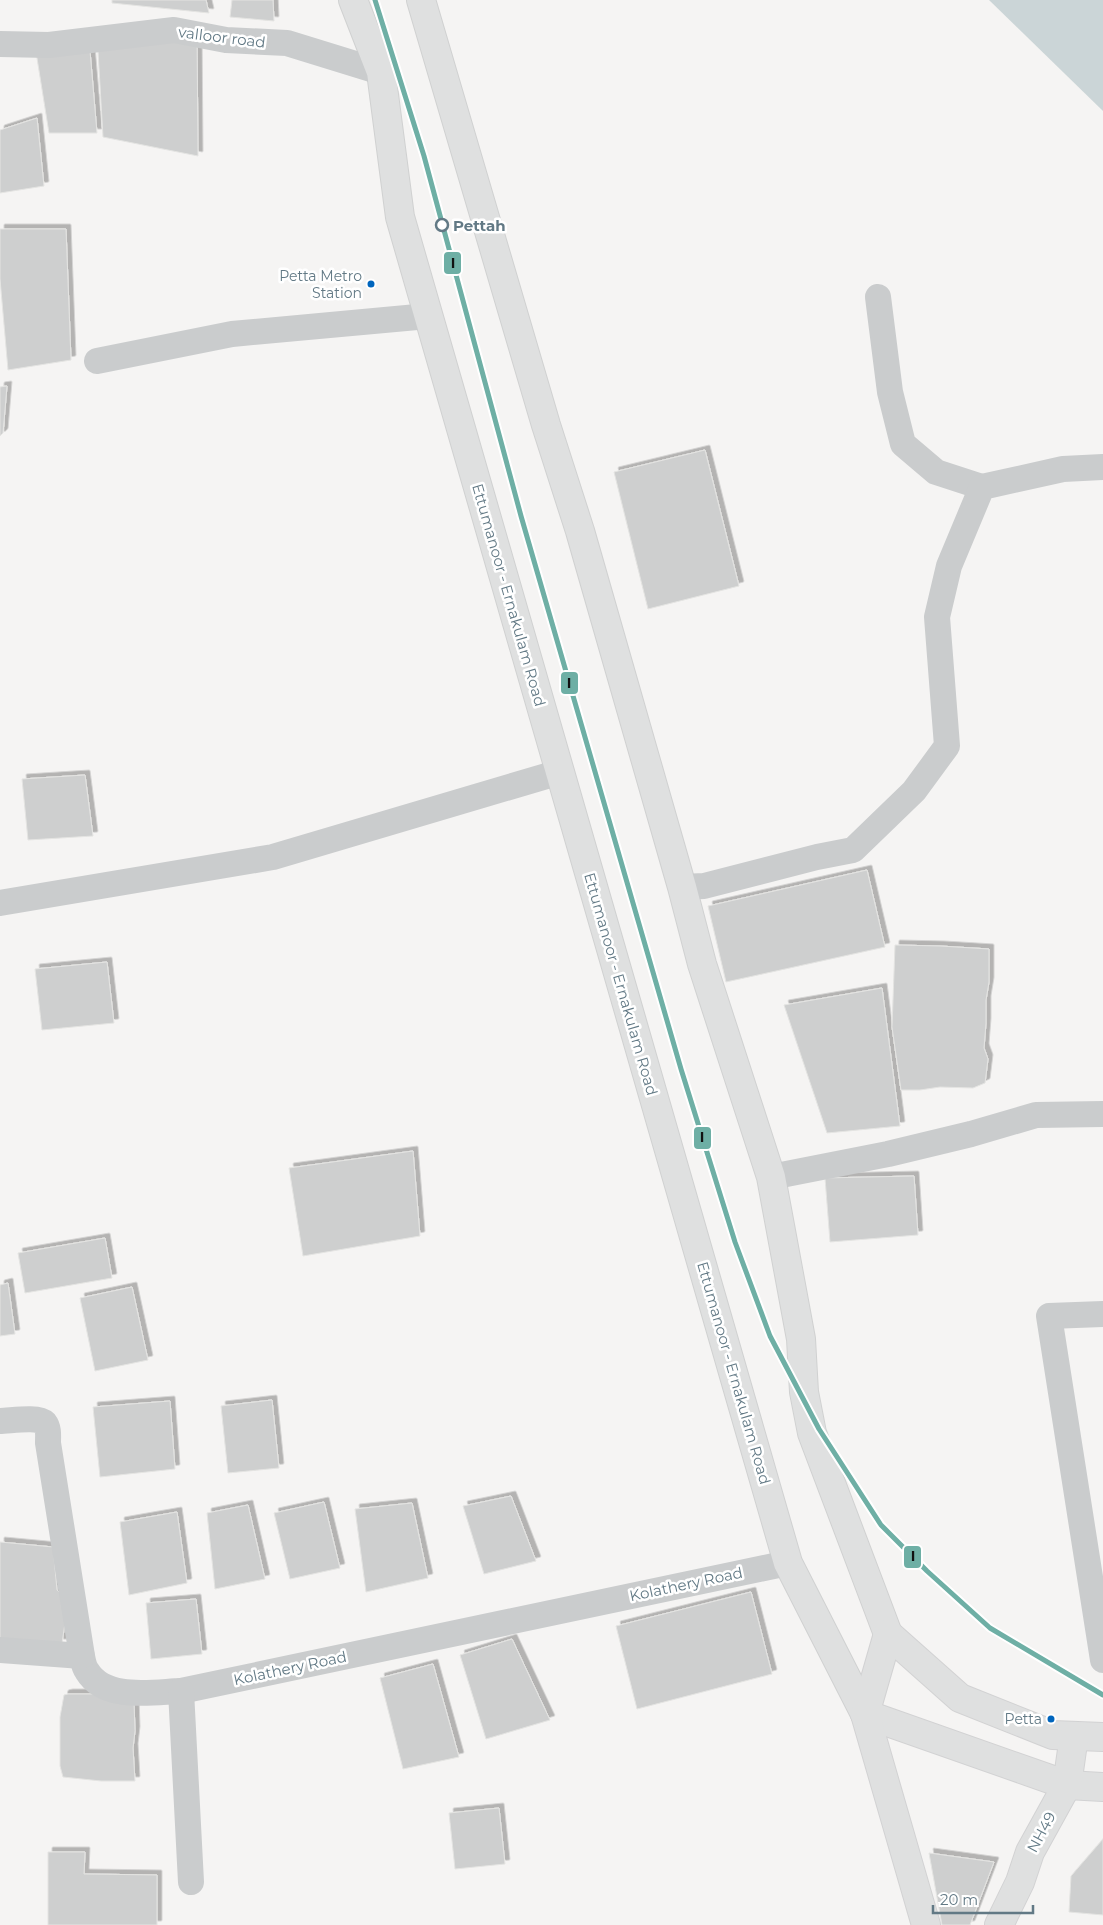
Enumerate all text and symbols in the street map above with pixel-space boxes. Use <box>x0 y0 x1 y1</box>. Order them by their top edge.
street label: valloor road <box>177 22 267 52</box>
place label: Pettah <box>453 216 506 235</box>
marker: Pettah <box>435 218 449 232</box>
line badge: I <box>443 251 462 275</box>
text: I <box>451 254 455 272</box>
place label: Petta Metro Station <box>279 267 362 302</box>
marker: Petta Metro Station <box>366 279 376 289</box>
street label: Ettumanoor - Ernakulam Road <box>468 481 550 709</box>
line badge: I <box>560 671 579 695</box>
text: I <box>567 674 571 692</box>
street label: Ettumanoor - Ernakulam Road <box>580 870 662 1098</box>
line badge: I <box>693 1126 712 1150</box>
text: I <box>700 1128 704 1146</box>
street label: Ettumanoor - Ernakulam Road <box>693 1259 775 1487</box>
line badge: I <box>903 1545 922 1569</box>
text: I <box>911 1547 915 1565</box>
street label: Kolathery Road <box>628 1563 744 1605</box>
street label: Kolathery Road <box>232 1647 348 1689</box>
place label: Petta <box>1005 1710 1042 1728</box>
marker: Petta <box>1046 1714 1056 1724</box>
street label: NH49 <box>1022 1808 1060 1856</box>
scale bar <box>933 1882 1033 1914</box>
text: 20 m <box>940 1890 978 1909</box>

